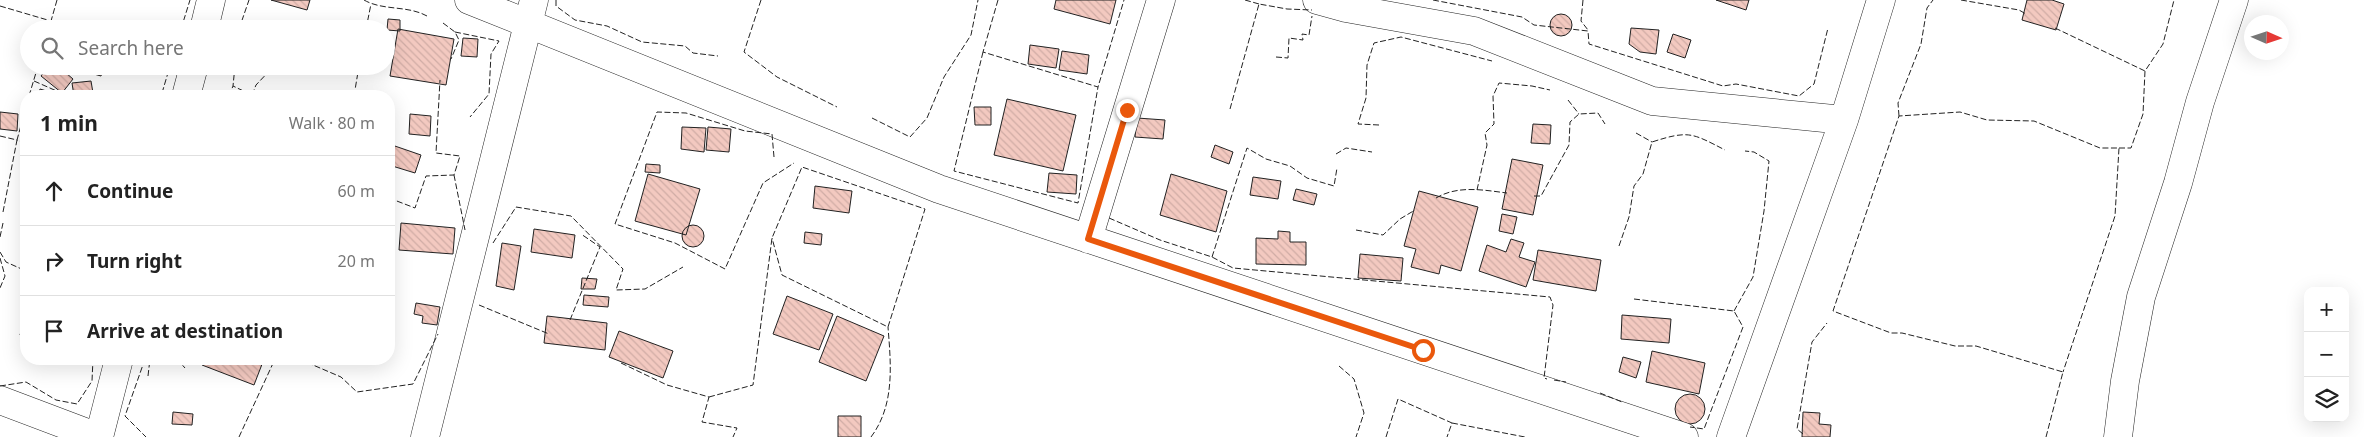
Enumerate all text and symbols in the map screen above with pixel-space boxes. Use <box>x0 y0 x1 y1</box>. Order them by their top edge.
north arrow <box>2244 15 2289 60</box>
search box <box>20 20 395 75</box>
icon: search <box>38 34 66 62</box>
text: Search here <box>78 35 184 61</box>
route end <box>1116 99 1139 122</box>
text: 1 min <box>40 109 98 137</box>
text: Walk · 80 m <box>289 112 375 134</box>
icon: ahead <box>40 177 68 205</box>
text: Continue <box>87 178 173 204</box>
text: 60 m <box>338 180 375 202</box>
icon: right <box>40 247 68 275</box>
text: Turn right <box>87 248 182 274</box>
text: 20 m <box>338 250 375 272</box>
map controls <box>2304 287 2349 422</box>
button: + <box>2304 287 2349 332</box>
icon: arrive <box>40 317 68 345</box>
text: Arrive at destination <box>87 318 283 344</box>
button: − <box>2304 332 2349 377</box>
route start <box>1412 339 1435 362</box>
button: layers <box>2304 377 2349 422</box>

